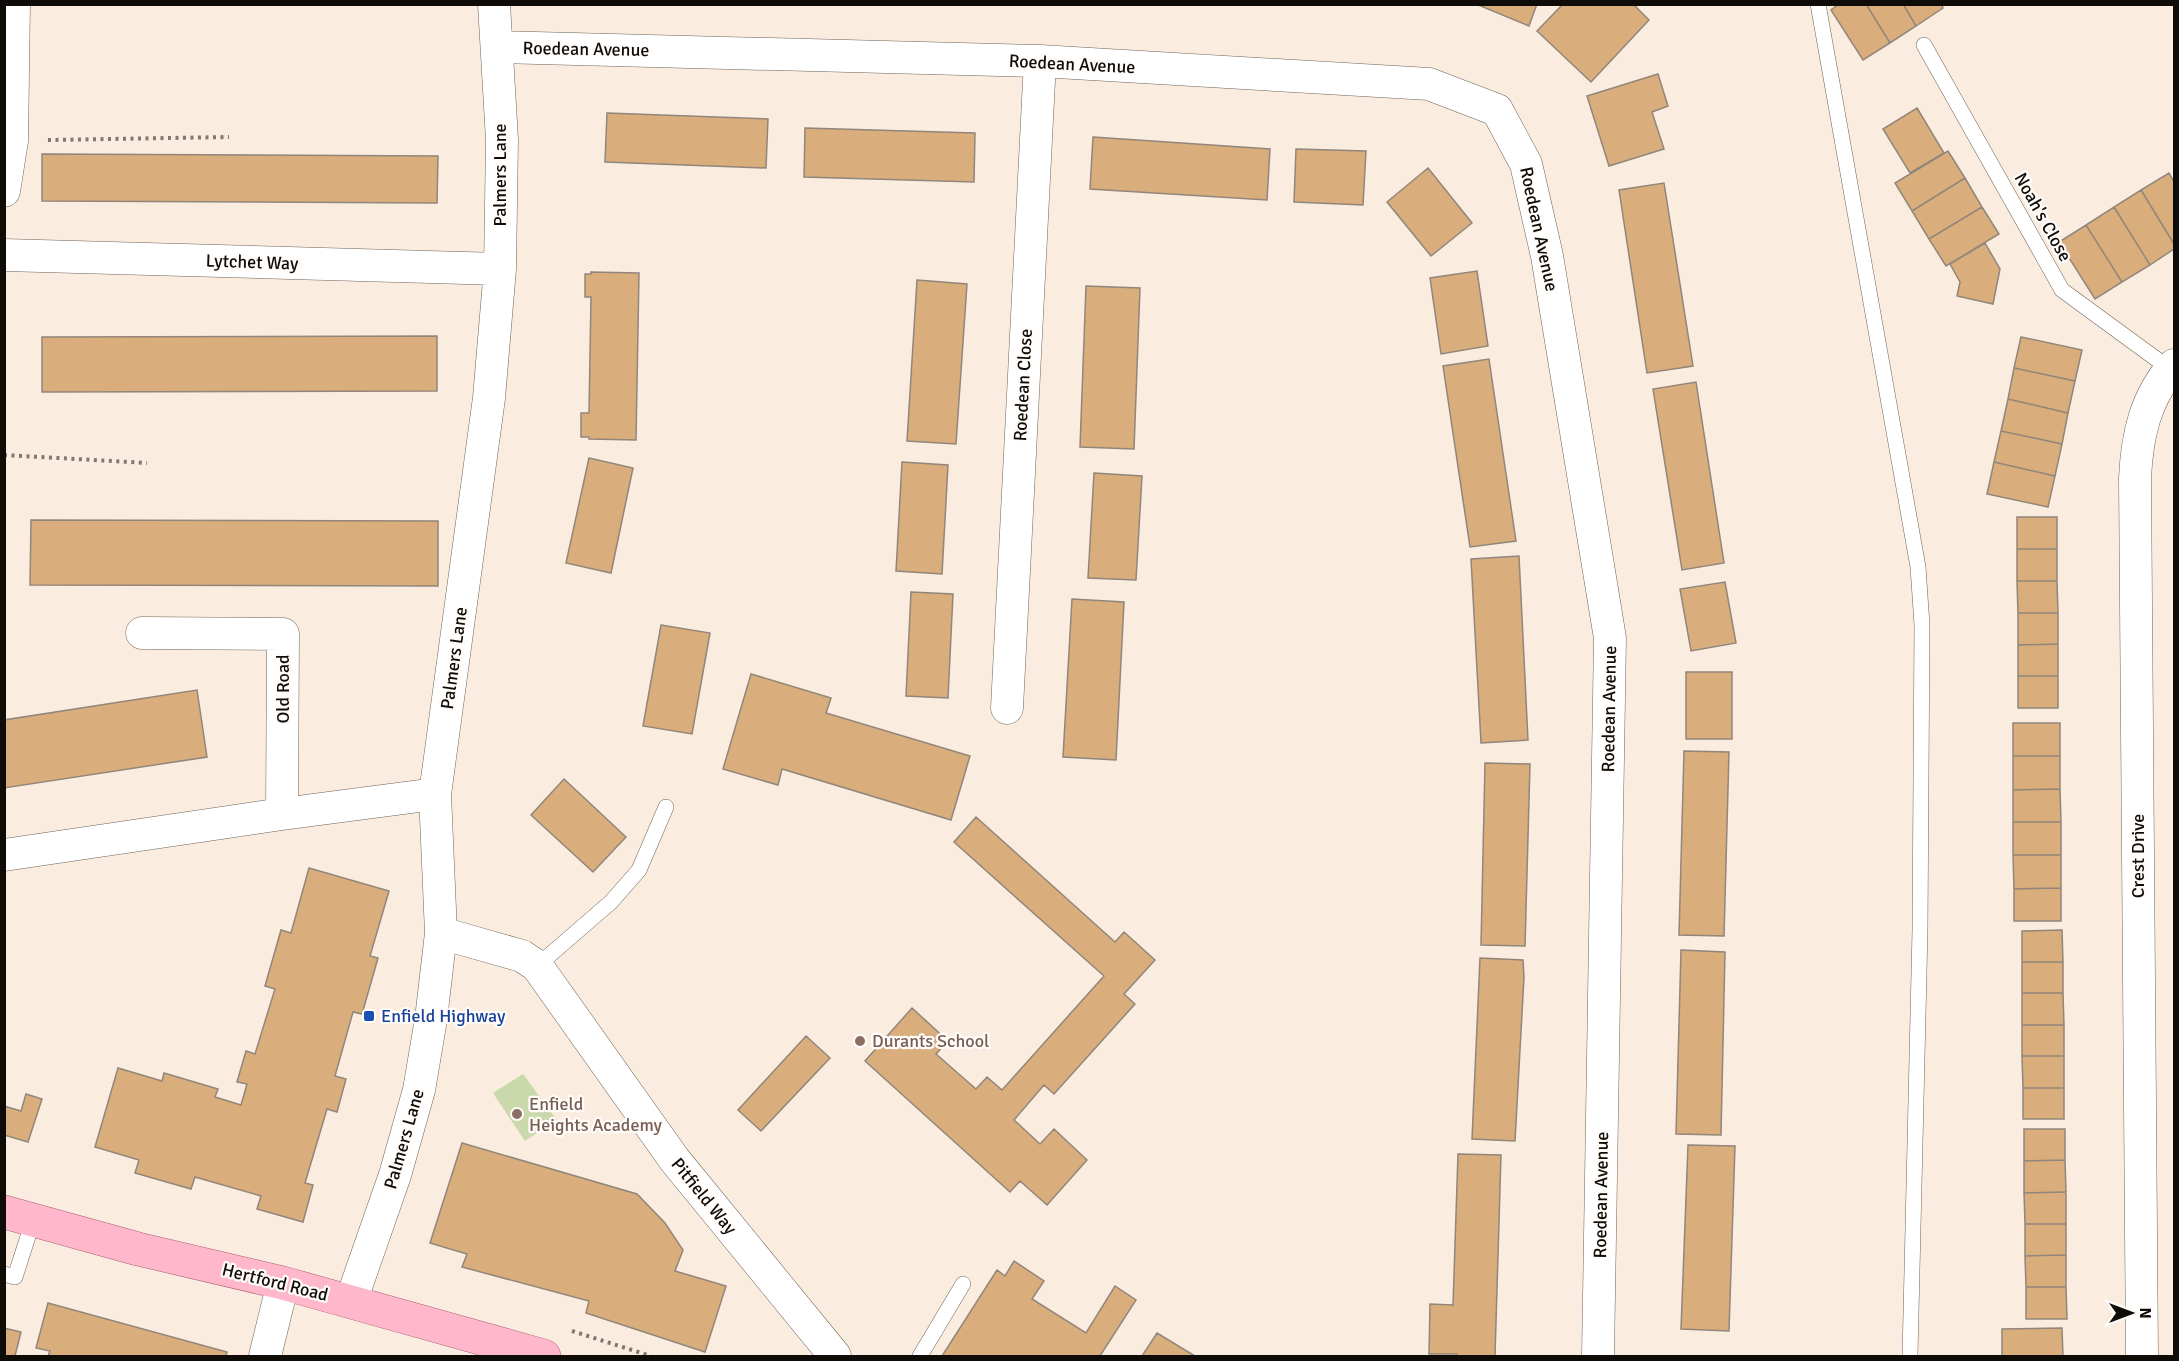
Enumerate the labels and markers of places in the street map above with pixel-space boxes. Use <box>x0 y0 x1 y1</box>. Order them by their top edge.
place label: Enfield Highway <box>381 1005 506 1027</box>
marker: Enfield Highway <box>362 1009 376 1023</box>
place label: Durants School <box>872 1030 989 1052</box>
marker: Durants School <box>853 1034 867 1048</box>
place label: Enfield Heights Academy <box>529 1093 662 1136</box>
marker: Enfield Heights Academy <box>510 1107 524 1121</box>

